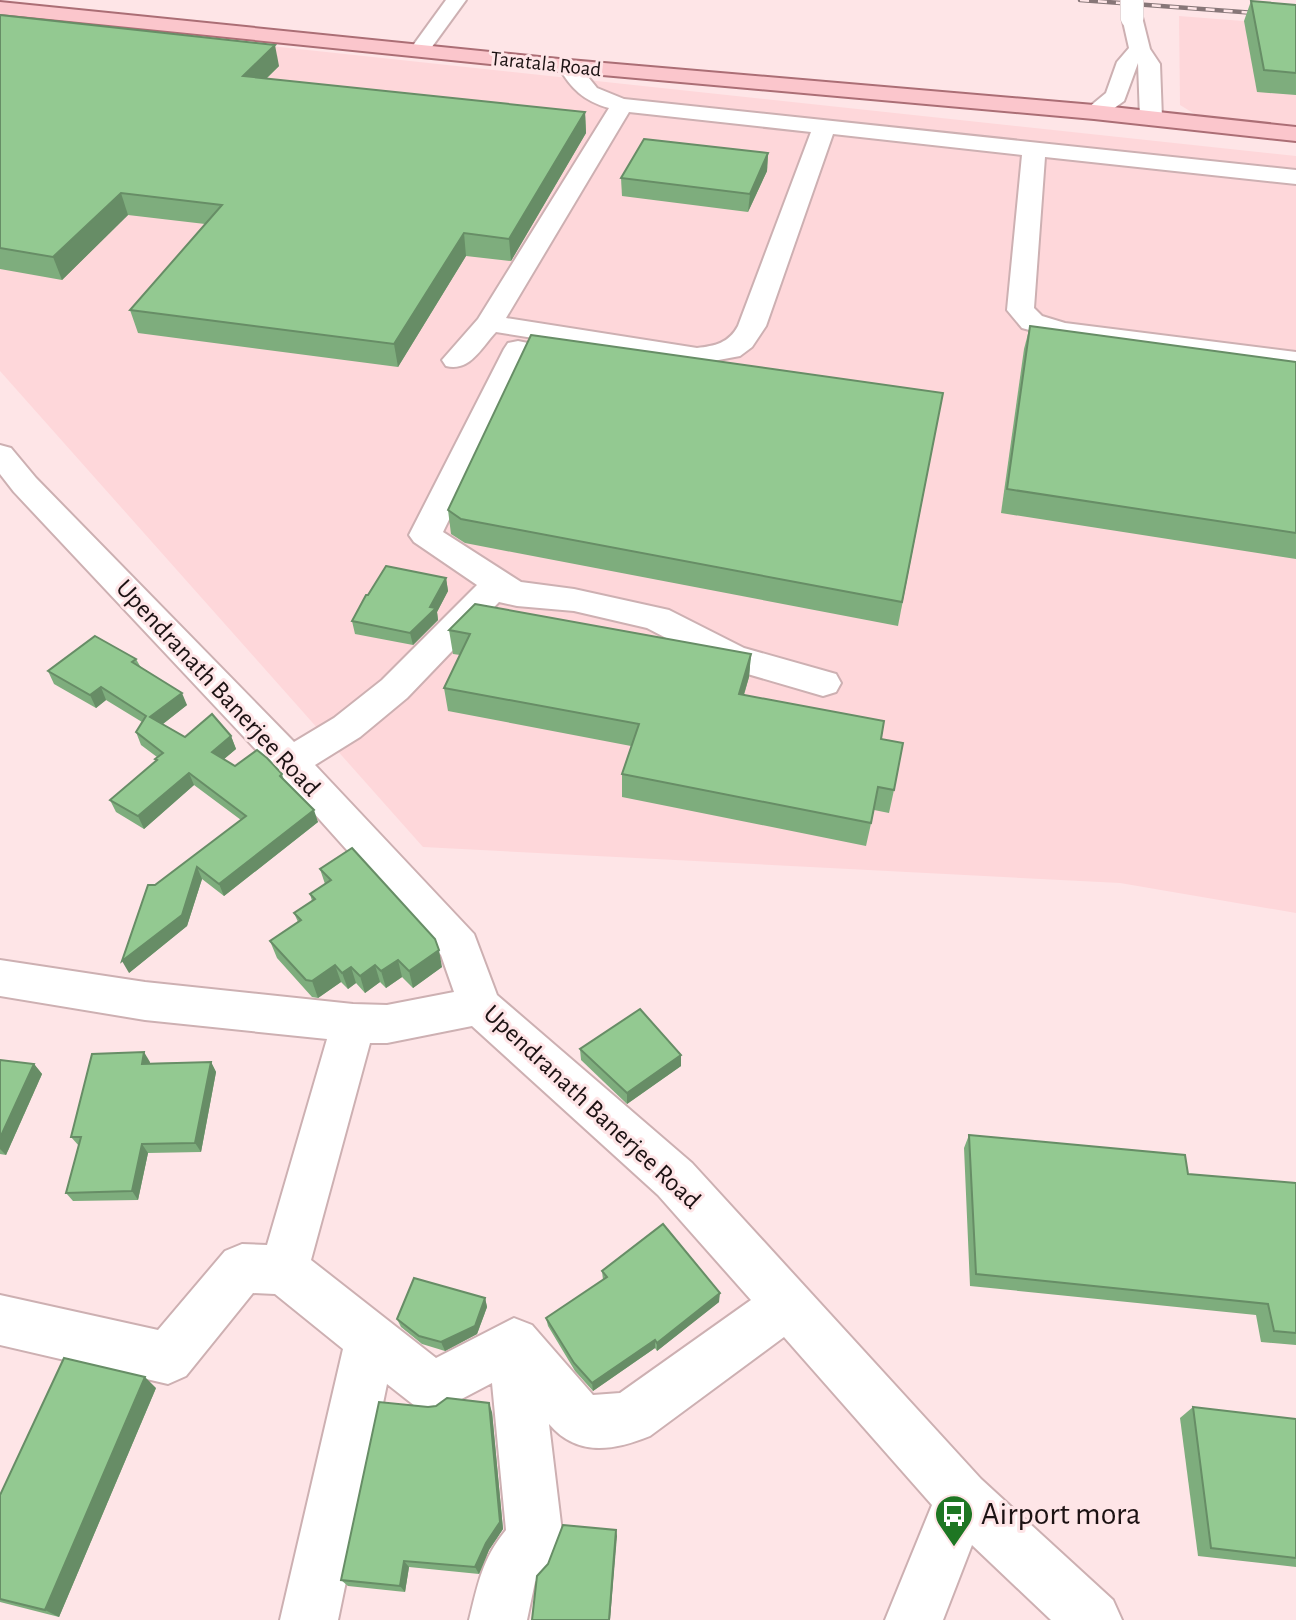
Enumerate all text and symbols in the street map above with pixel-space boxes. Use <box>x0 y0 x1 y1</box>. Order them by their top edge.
street label: Taratala Road <box>490 48 603 80</box>
street label: Upendranath Banerjee Road <box>111 575 325 801</box>
street label: Upendranath Banerjee Road <box>479 1000 705 1214</box>
bus stop icon: Airport mora <box>933 1493 975 1548</box>
place label: Airport mora <box>981 1498 1141 1530</box>

